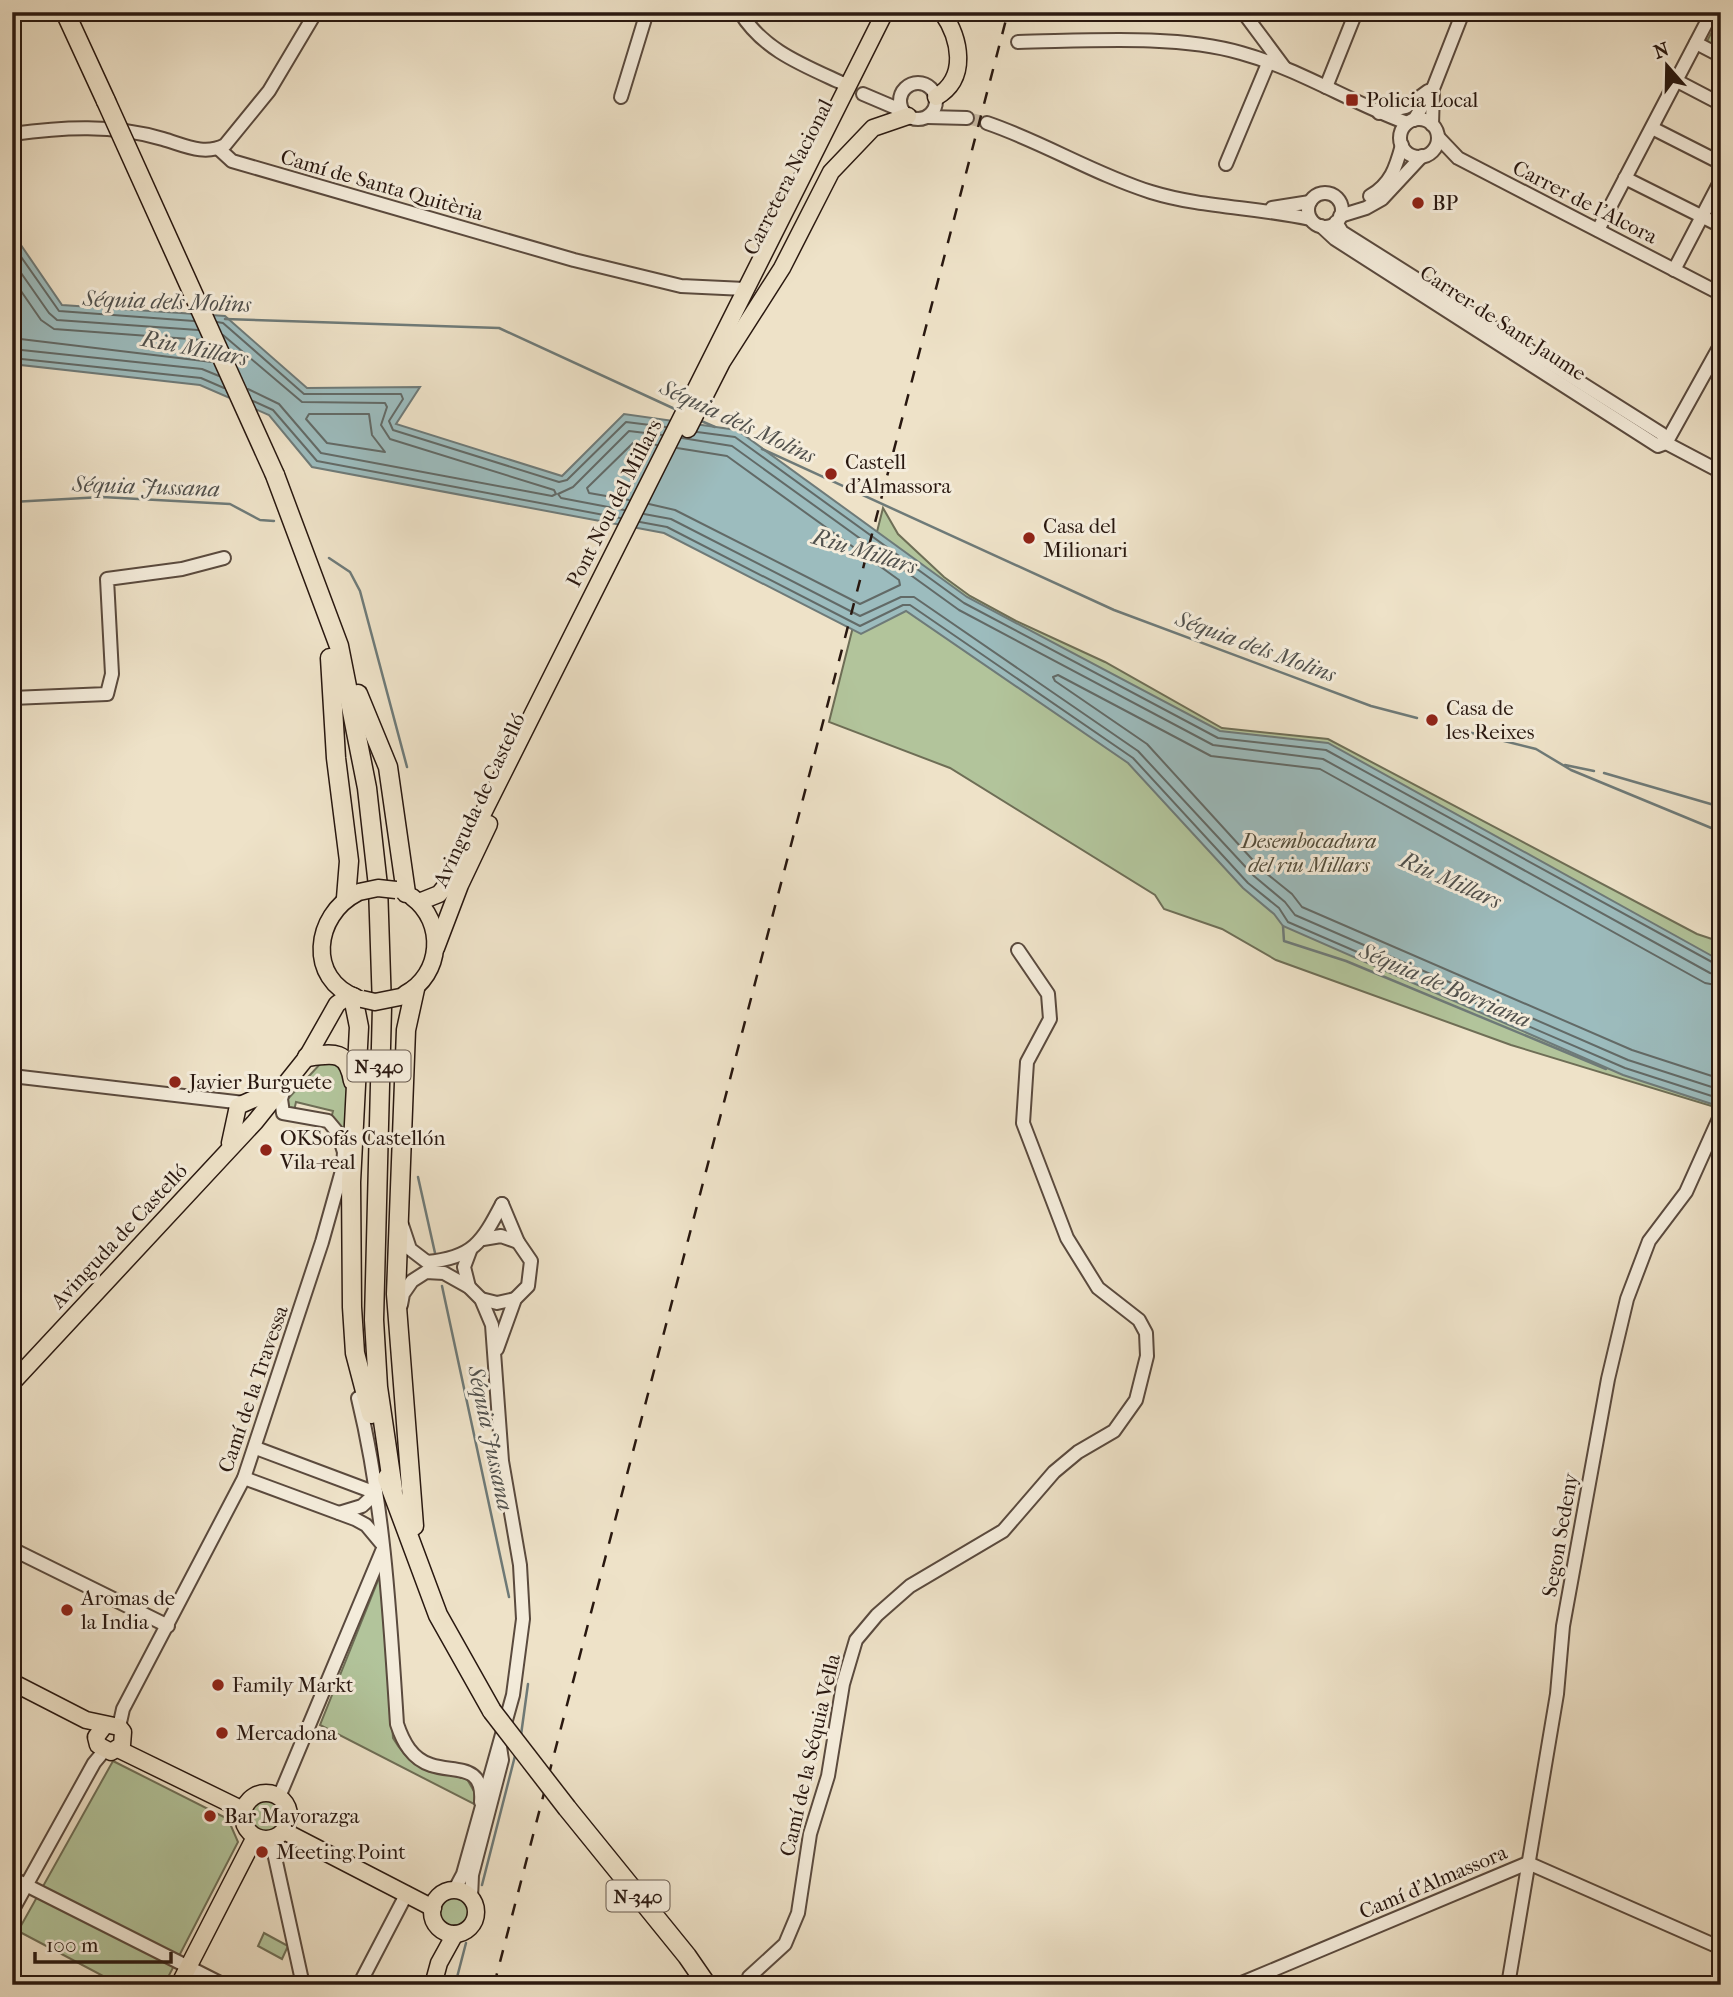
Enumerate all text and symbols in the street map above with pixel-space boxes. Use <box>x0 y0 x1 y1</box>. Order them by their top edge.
north arrow <box>1632 32 1702 102</box>
text: N <box>1651 38 1673 64</box>
place label: Policia Local <box>1366 88 1479 112</box>
marker: Policia Local <box>1344 92 1360 108</box>
street label: Carretera Nacional <box>738 95 838 259</box>
street label: Camí de Santa Quitèria <box>278 145 486 225</box>
street label: Carrer de l'Alcora <box>1509 155 1661 249</box>
place label: BP <box>1432 191 1459 215</box>
marker: BP <box>1410 195 1426 211</box>
street label: Carrer de Sant Jaume <box>1416 260 1590 386</box>
water label: Séquia dels Molins <box>81 285 253 318</box>
water label: Riu Millars <box>137 325 251 372</box>
water label: Séquia dels Molins <box>655 373 821 470</box>
street label: Pont Nou del Millars <box>561 415 667 591</box>
place label: Castell d'Almassora <box>845 450 952 498</box>
marker: Castell d'Almassora <box>823 466 839 482</box>
water label: Séquia Jussana <box>71 470 220 503</box>
place label: Casa del Milionari <box>1043 514 1128 562</box>
water label: Riu Millars <box>807 522 921 580</box>
marker: Casa del Milionari <box>1021 530 1037 546</box>
water label: Séquia dels Molins <box>1171 605 1340 688</box>
place label: Casa de les Reixes <box>1445 696 1535 744</box>
street label: Avinguda de Castelló <box>428 709 530 892</box>
marker: Casa de les Reixes <box>1424 712 1440 728</box>
park label: Desembocadura del riu Millars <box>1240 829 1376 877</box>
water label: Riu Millars <box>1394 845 1506 915</box>
water label: Séquia de Borriana <box>1354 937 1534 1034</box>
road number: N-340 <box>348 1050 410 1082</box>
place label: Javier Burguete <box>187 1070 332 1094</box>
marker: Javier Burguete <box>167 1074 183 1090</box>
place label: OKSofás Castellón Vila-real <box>279 1126 445 1174</box>
marker: OKSofás Castellón Vila-real <box>258 1142 274 1158</box>
street label: Avinguda de Castelló <box>45 1159 192 1314</box>
street label: Camí de la Travessa <box>213 1302 293 1476</box>
water label: Séquia Jussana <box>462 1362 519 1513</box>
street label: Segon Sedeny <box>1537 1470 1583 1599</box>
place label: Aromas de la India <box>80 1586 175 1634</box>
marker: Aromas de la India <box>59 1602 75 1618</box>
street label: Camí de la Séquia Vella <box>775 1651 845 1859</box>
place label: Family Markt <box>232 1673 354 1697</box>
marker: Family Markt <box>210 1677 226 1693</box>
place label: Mercadona <box>236 1721 337 1745</box>
marker: Mercadona <box>214 1725 230 1741</box>
place label: Bar Mayorazga <box>224 1804 360 1828</box>
marker: Bar Mayorazga <box>202 1808 218 1824</box>
place label: Meeting Point <box>276 1840 406 1864</box>
street label: Camí d'Almassora <box>1355 1840 1511 1924</box>
marker: Meeting Point <box>254 1844 270 1860</box>
road number: N-340 <box>606 1880 670 1912</box>
scale bar <box>35 1920 172 1964</box>
text: 100 m <box>46 1933 99 1957</box>

